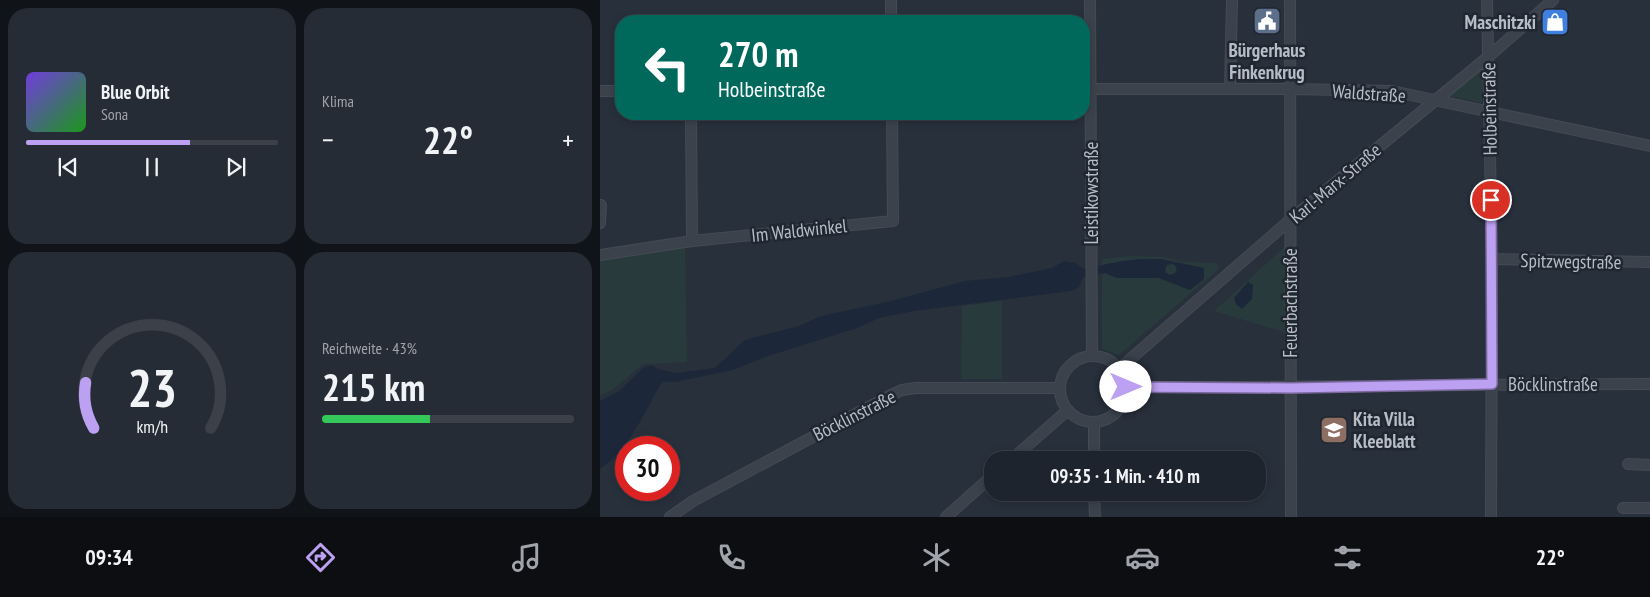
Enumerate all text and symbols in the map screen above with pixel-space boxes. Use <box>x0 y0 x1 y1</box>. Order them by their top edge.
public building icon: Bürgerhaus Finkenkrug <box>1252 6 1282 36</box>
shop icon: Maschitzki <box>1540 7 1570 37</box>
place label: Maschitzki <box>1465 10 1536 34</box>
text: 270 m <box>718 31 799 77</box>
icon: left <box>635 35 700 100</box>
place label: Bürgerhaus Finkenkrug <box>1229 38 1306 84</box>
street label: Holbeinstraße <box>1476 62 1502 156</box>
text: Holbeinstraße <box>718 75 826 103</box>
street label: Waldstraße <box>1331 78 1407 108</box>
text: Blue Orbit <box>101 80 170 104</box>
text: Klima <box>322 91 354 111</box>
text: Sona <box>101 104 128 124</box>
text: 22° <box>423 115 473 164</box>
text: − <box>322 121 334 158</box>
text: + <box>562 121 574 158</box>
street label: Karl-Marx-Straße <box>1284 138 1386 228</box>
street label: Leistikowstraße <box>1079 141 1103 244</box>
icon: previous <box>54 153 82 181</box>
icon: pause <box>138 153 166 181</box>
icon: next <box>222 153 250 181</box>
pin <box>1470 179 1512 221</box>
icon: arrive <box>1477 186 1505 214</box>
street label: Im Waldwinkel <box>750 213 849 247</box>
street label: Feuerbachstraße <box>1278 248 1302 358</box>
street label: Spitzwegstraße <box>1520 248 1622 274</box>
text: Reichweite · 43% <box>322 338 417 358</box>
text: 23 <box>127 354 177 421</box>
position arrow <box>1099 360 1151 412</box>
text: 215 km <box>322 362 425 411</box>
street label: Böcklinstraße <box>1508 372 1598 396</box>
street label: Böcklinstraße <box>809 384 900 446</box>
place label: Kita Villa Kleeblatt <box>1353 407 1416 453</box>
text: km/h <box>136 415 168 438</box>
school or university icon: Kita Villa Kleeblatt <box>1319 415 1349 445</box>
speed limit sign: 30 <box>615 436 680 501</box>
text: 09:35 · 1 Min. · 410 m <box>1050 464 1200 488</box>
icon: directions <box>303 540 338 575</box>
icon: music <box>509 540 544 575</box>
icon: phone <box>714 540 749 575</box>
icon: climate <box>919 540 954 575</box>
icon: car <box>1125 540 1160 575</box>
icon: filters <box>1330 540 1365 575</box>
text: 09:34 <box>85 543 133 571</box>
text: 22° <box>1536 543 1565 571</box>

